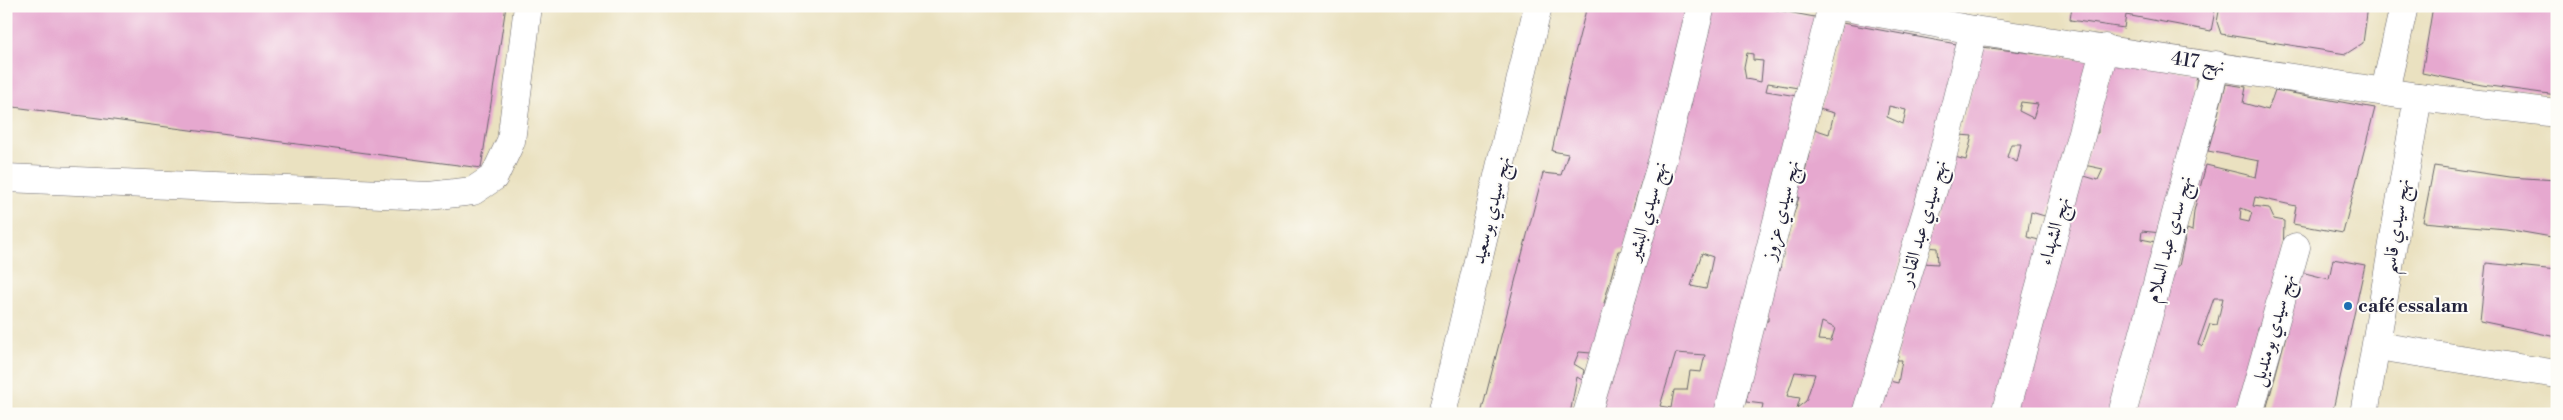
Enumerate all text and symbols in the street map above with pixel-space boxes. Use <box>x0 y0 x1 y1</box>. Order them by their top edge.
street label: نهج 417 <box>2169 46 2227 83</box>
street label: نهج سيدي بوسعيد <box>1466 154 1521 268</box>
street label: نهج سيدي عبد القادر <box>1893 157 1957 292</box>
street label: نهج سيدي عزوز <box>1757 158 1810 266</box>
street label: نهج سيدي البشير <box>1621 159 1677 267</box>
street label: نهج سدي عبد السلام <box>2140 173 2202 307</box>
street label: نهج سيدي قاسم <box>2377 177 2422 276</box>
street label: نهج الشهداء <box>2033 194 2080 269</box>
street label: نهج سيدي بومنديل <box>2245 271 2305 390</box>
place label: café essalam <box>2358 294 2468 318</box>
marker: café essalam <box>2342 300 2354 312</box>

